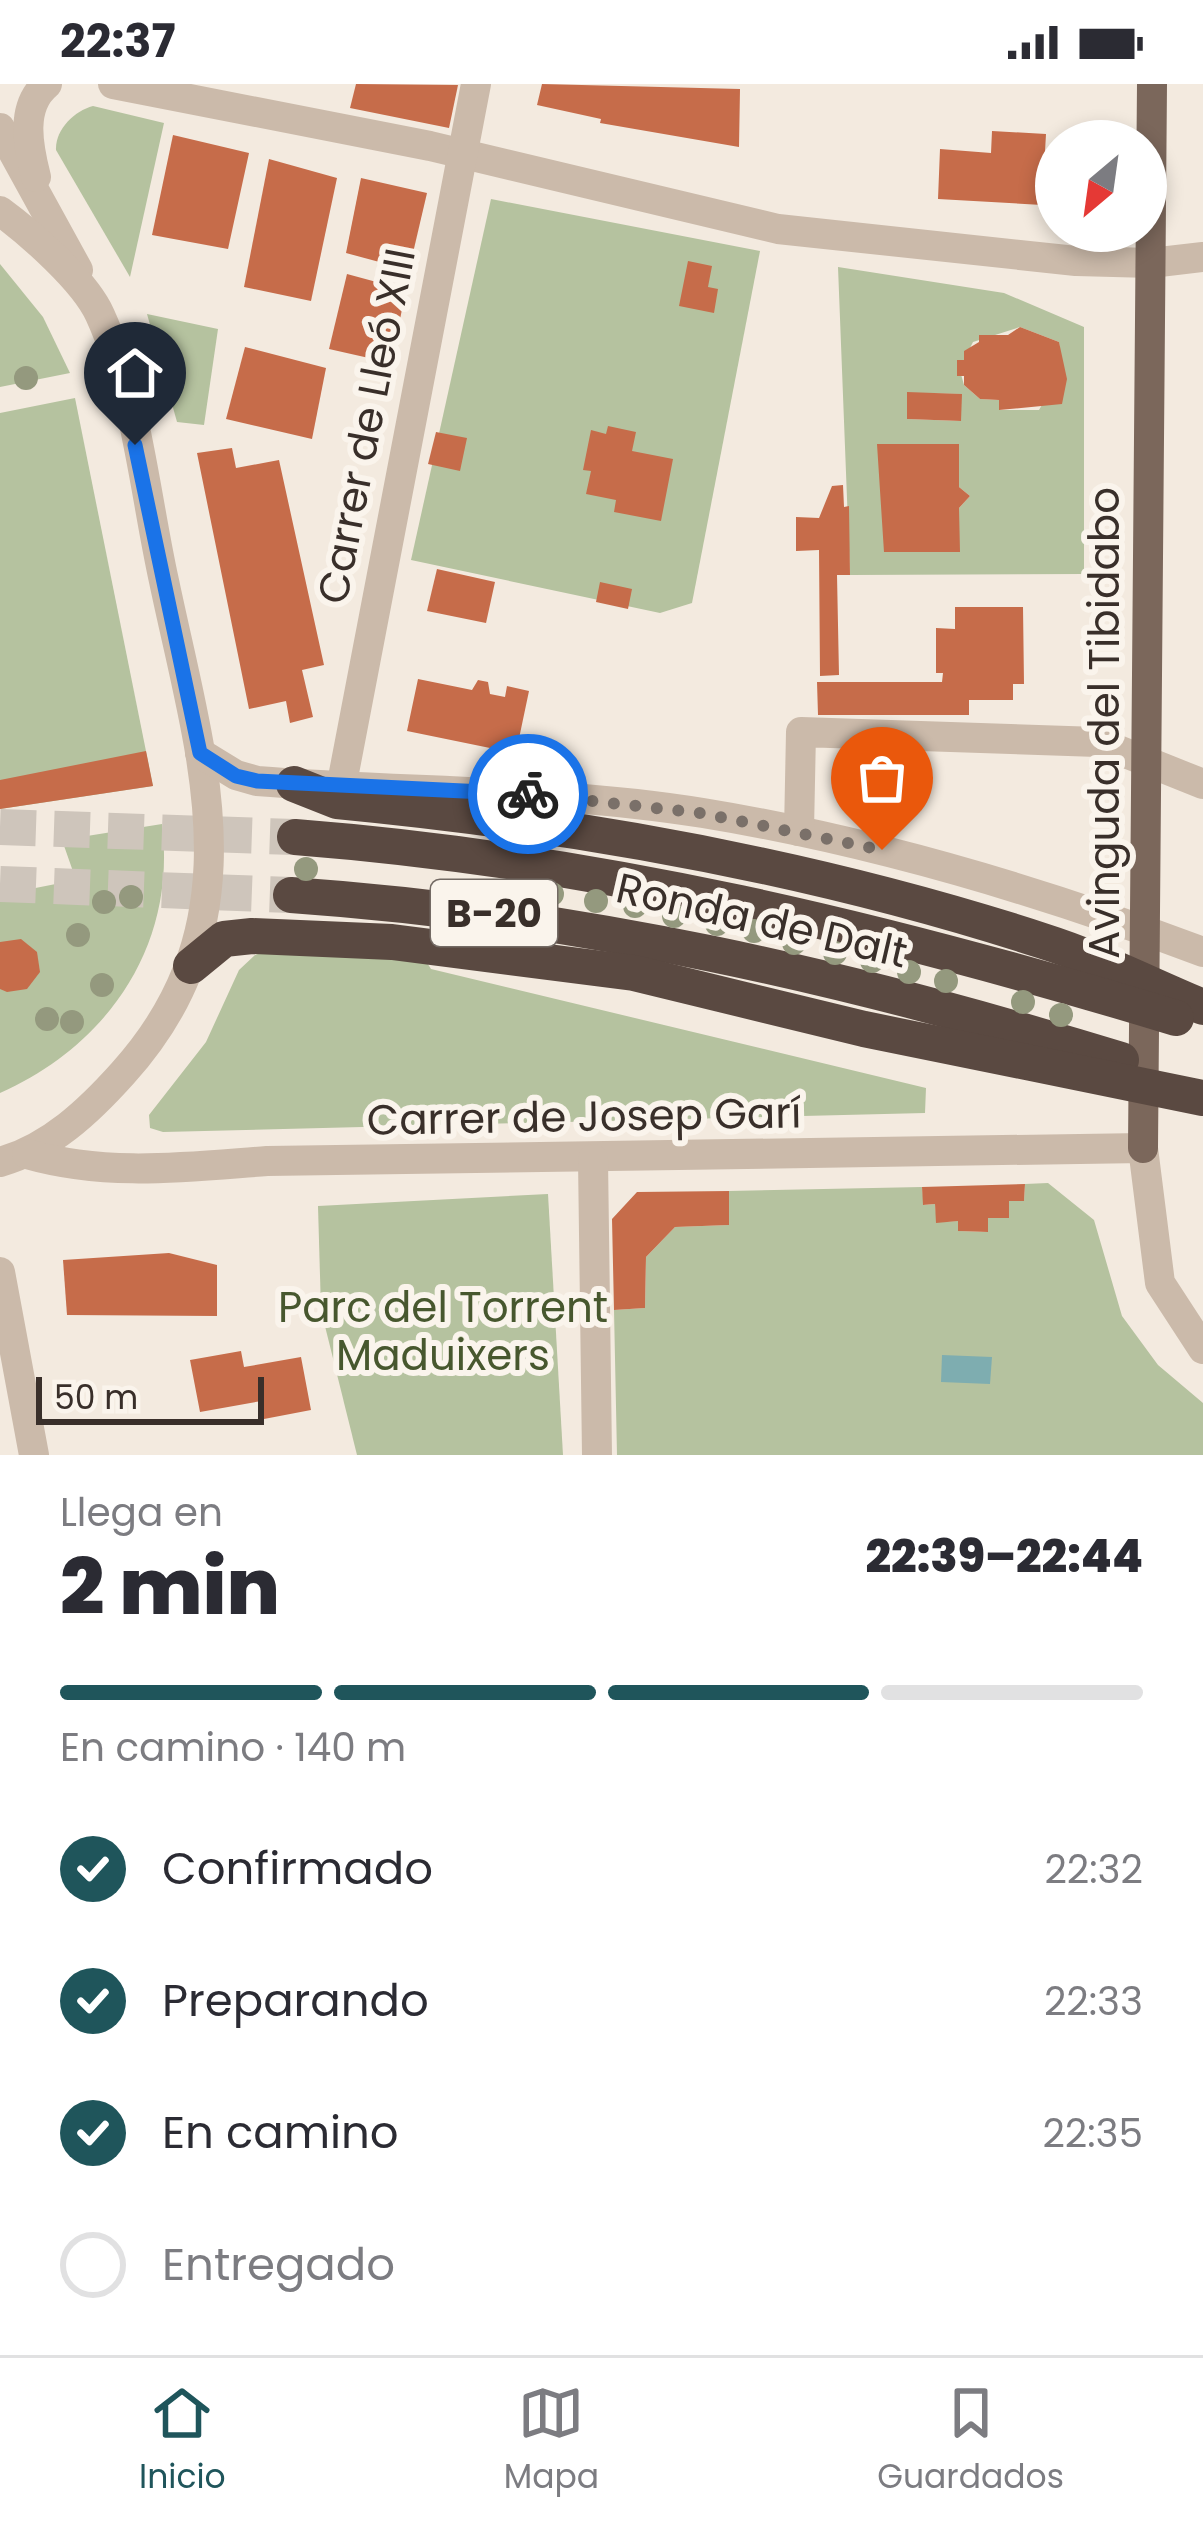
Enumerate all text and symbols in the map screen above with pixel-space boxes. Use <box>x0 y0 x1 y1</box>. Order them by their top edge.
text: 22:37 <box>60 10 175 73</box>
north arrow <box>1035 120 1167 252</box>
map controls <box>1035 120 1167 252</box>
street label: Carrer de Lleó XIII <box>303 244 430 609</box>
pin <box>84 322 186 445</box>
icon: home <box>102 340 168 406</box>
street label: Avinguda del Tibidabo <box>1075 487 1134 959</box>
pin <box>831 727 933 850</box>
courier <box>468 734 588 854</box>
icon: bag <box>849 745 915 811</box>
icon: bike <box>495 761 561 827</box>
street label: Ronda de Dalt <box>611 858 913 983</box>
road number: B-20 <box>431 880 557 946</box>
street label: Carrer de Josep Garí <box>366 1083 802 1150</box>
park label: Parc del Torrent Maduixers <box>278 1278 608 1385</box>
scale bar <box>36 1371 264 1424</box>
text: 50 m <box>54 1374 138 1421</box>
text: Llega en <box>60 1485 223 1540</box>
text: 22:39–22:44 <box>865 1525 1143 1588</box>
text: 2 min <box>60 1532 280 1641</box>
text: En camino · 140 m <box>60 1720 406 1775</box>
icon: check <box>60 1836 126 1902</box>
text: Confirmado <box>162 1837 433 1900</box>
text: 22:32 <box>1044 1842 1143 1897</box>
icon: check <box>60 1968 126 2034</box>
text: Preparando <box>162 1969 429 2032</box>
text: 22:33 <box>1044 1974 1143 2029</box>
icon: check <box>60 2100 126 2166</box>
text: En camino <box>162 2101 399 2164</box>
text: 22:35 <box>1042 2106 1143 2161</box>
text: Entregado <box>162 2233 395 2296</box>
tab: Inicio <box>139 2380 226 2502</box>
tab: Mapa <box>504 2380 599 2502</box>
tab: Guardados <box>877 2380 1064 2502</box>

